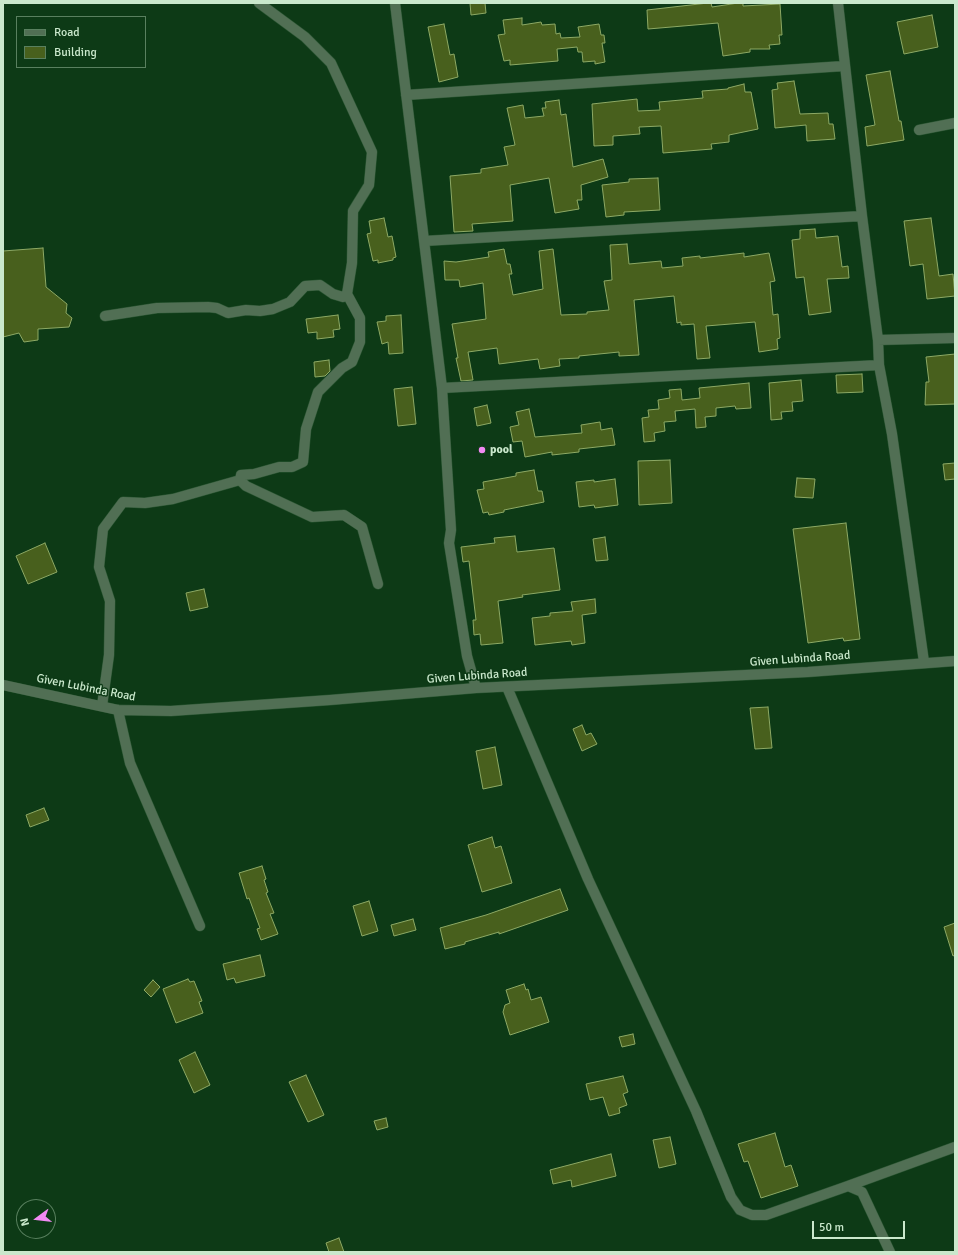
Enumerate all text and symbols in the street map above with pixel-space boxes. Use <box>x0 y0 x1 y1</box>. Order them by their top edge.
legend <box>16 16 146 68</box>
text: Road <box>54 25 80 40</box>
text: Building <box>54 45 97 60</box>
place label: pool <box>490 443 513 457</box>
marker: pool <box>477 445 487 455</box>
street label: Given Lubinda Road <box>749 648 851 670</box>
street label: Given Lubinda Road <box>426 665 528 687</box>
street label: Given Lubinda Road <box>35 671 137 705</box>
north arrow <box>16 1199 56 1239</box>
scale bar <box>814 1213 907 1239</box>
text: N <box>18 1217 32 1227</box>
text: 50 m <box>819 1220 844 1235</box>

